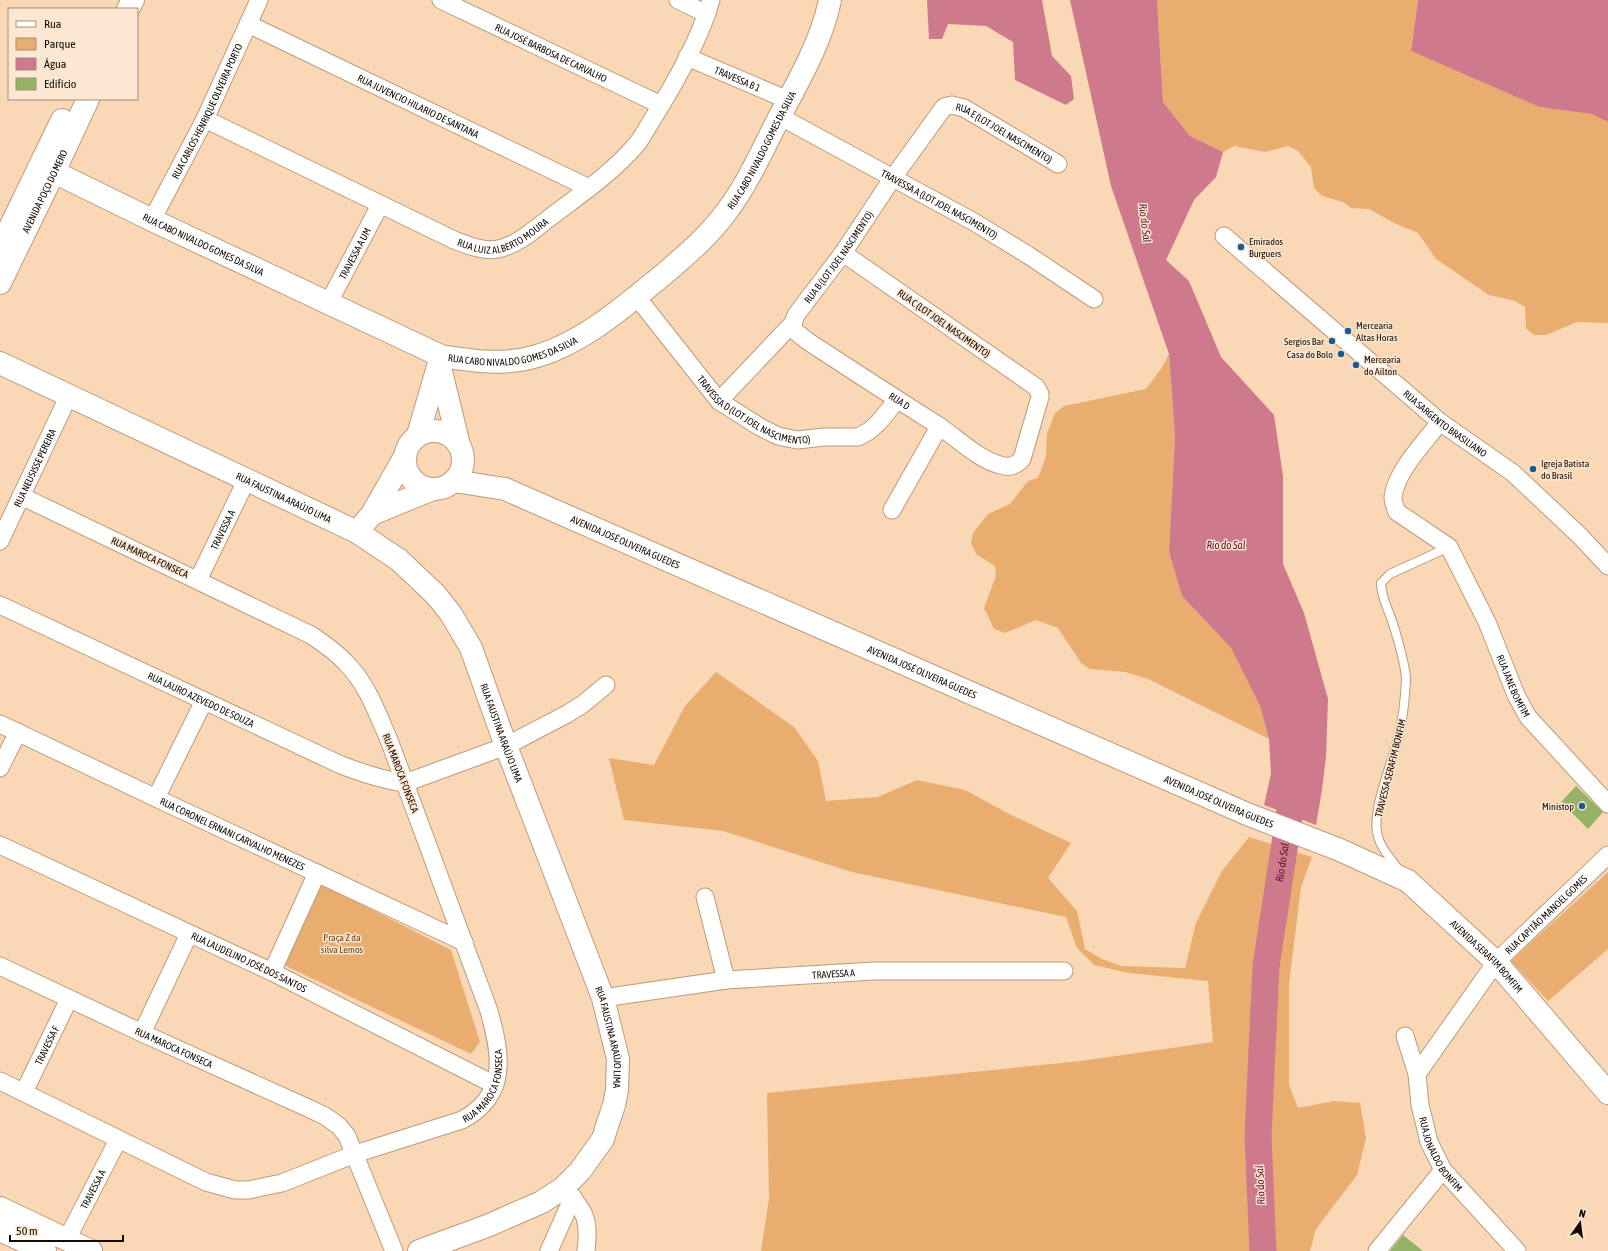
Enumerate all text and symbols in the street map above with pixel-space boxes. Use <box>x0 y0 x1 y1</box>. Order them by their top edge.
legend <box>8 8 138 100</box>
text: Rua <box>44 17 61 31</box>
street label: RUA JOSÉ BARBOSA DE CARVALHO <box>493 22 609 84</box>
text: Parque <box>44 37 76 51</box>
street label: RUA CARLOS HENRIQUE OLIVEIRA PORTO <box>170 42 245 181</box>
text: Água <box>44 57 66 71</box>
street label: TRAVESSA B 1 <box>713 64 762 94</box>
street label: RUA JUVENCIO HILARIO DE SANTANA <box>356 72 481 140</box>
text: Edifício <box>44 77 77 91</box>
street label: RUA CABO NIVALDO GOMES DA SILVA <box>725 89 798 212</box>
street label: RUA E (LOT JOEL NASCIMENTO) <box>955 101 1054 165</box>
street label: AVENIDA POÇO DO MERO <box>20 148 70 235</box>
street label: TRAVESSA A (LOT JOEL NASCIMENTO) <box>879 168 1000 241</box>
water label: Rio do Sal <box>1137 203 1153 243</box>
street label: RUA B (LOT JOEL NASCIMENTO) <box>802 209 875 305</box>
street label: RUA CABO NIVALDO GOMES DA SILVA <box>141 211 266 278</box>
street label: RUA LUIZ ALBERTO MOURA <box>456 216 550 256</box>
street label: TRAVESSA A UM <box>337 226 373 281</box>
place label: Emirados Burguers <box>1249 236 1284 259</box>
marker: Emirados Burguers <box>1236 242 1246 252</box>
street label: RUA C (LOT JOEL NASCIMENTO) <box>895 287 992 360</box>
place label: Mercearia Altas Horas <box>1356 320 1398 343</box>
marker: Mercearia Altas Horas <box>1343 326 1353 336</box>
street label: RUA CABO NIVALDO GOMES DA SILVA <box>447 335 579 368</box>
place label: Sergios Bar <box>1284 336 1325 347</box>
marker: Sergios Bar <box>1327 336 1337 346</box>
place label: Casa do Bolo <box>1287 349 1333 360</box>
marker: Casa do Bolo <box>1336 349 1346 359</box>
place label: Mercearia do Ailton <box>1364 354 1401 377</box>
marker: Mercearia do Ailton <box>1351 360 1361 370</box>
street label: TRAVESSA D (LOT JOEL NASCIMENTO) <box>695 374 811 446</box>
street label: RUA SARGENTO BRASILIANO <box>1401 388 1489 459</box>
street label: RUA D <box>887 390 912 412</box>
street label: RUA NEUSISSE PEREIRA <box>12 427 58 509</box>
place label: Igreja Batista do Brasil <box>1541 458 1590 481</box>
marker: Igreja Batista do Brasil <box>1528 464 1538 474</box>
street label: RUA FAUSTINA ARAÚJO LIMA <box>234 471 333 525</box>
street label: TRAVESSA A <box>209 508 237 552</box>
street label: AVENIDA JOSÉ OLIVEIRA GUEDES <box>569 513 681 571</box>
street label: RUA MAROCA FONSECA <box>109 535 190 580</box>
water label: Rio do Sal <box>1206 539 1246 551</box>
street label: AVENIDA JOSÉ OLIVEIRA GUEDES <box>866 643 978 701</box>
street label: RUA JANE BOMFIM <box>1495 653 1532 719</box>
street label: RUA LAURO AZEVEDO DE SOUZA <box>146 670 256 729</box>
street label: RUA FAUSTINA ARAÚJO LIMA <box>478 682 524 784</box>
street label: TRAVESSA SERAFIM BONFIM <box>1373 718 1408 818</box>
street label: RUA MAROCA FONSECA <box>380 732 421 814</box>
street label: AVENIDA JOSÉ OLIVEIRA GUEDES <box>1162 773 1275 830</box>
street label: RUA CORONEL ERNANI CARVALHO MENEZES <box>158 796 306 873</box>
place label: Ministop <box>1542 801 1574 812</box>
marker: Ministop <box>1577 801 1587 811</box>
water label: Rio do Sal <box>1273 842 1291 883</box>
street label: RUA CAPITÃO MANOEL GOMES <box>1503 873 1590 956</box>
street label: AVENIDA SERAFIM BOMFIM <box>1448 918 1525 995</box>
street label: RUA LAUDELINO JOSÉ DOS SANTOS <box>189 930 308 995</box>
park label: Praça Z da silva Lemos <box>321 932 364 955</box>
street label: TRAVESSA A <box>812 967 855 981</box>
street label: RUA FAUSTINA ARAÚJO LIMA <box>593 985 623 1088</box>
street label: TRAVESSA F <box>33 1024 61 1067</box>
street label: RUA MAROCA FONSECA <box>133 1025 214 1070</box>
street label: RUA MAROCA FONSECA <box>460 1049 504 1125</box>
street label: RUA JONALDO BONFIM <box>1417 1116 1464 1194</box>
water label: Rio do Sal <box>1253 1165 1267 1205</box>
street label: TRAVESSA A <box>78 1168 108 1211</box>
north arrow <box>1560 1203 1600 1243</box>
text: N <box>1578 1207 1587 1220</box>
scale bar <box>10 1217 123 1243</box>
text: 50 m <box>16 1224 38 1238</box>

